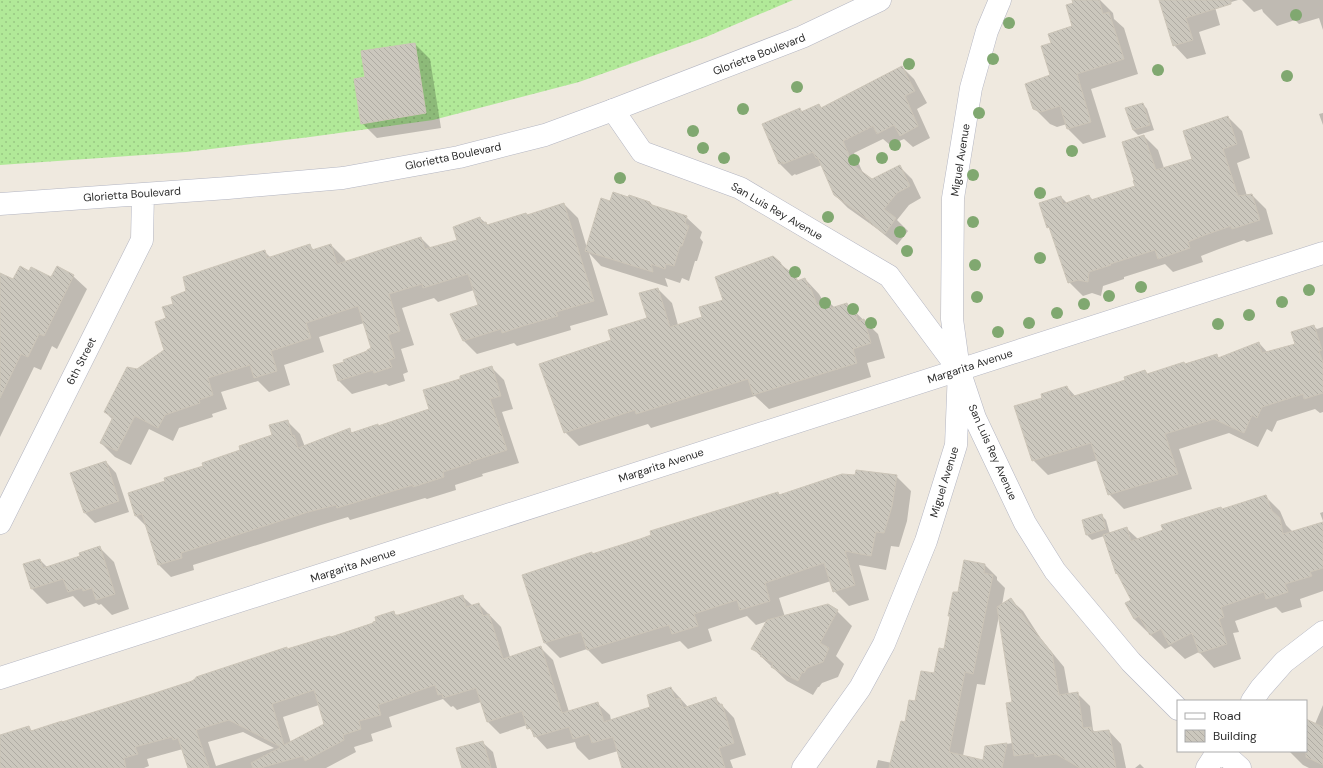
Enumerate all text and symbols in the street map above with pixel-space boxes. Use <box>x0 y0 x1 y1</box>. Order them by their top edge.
street label: Glorietta Boulevard <box>711 30 807 78</box>
street label: Miguel Avenue <box>947 123 973 197</box>
street label: Glorietta Boulevard <box>404 139 502 173</box>
street label: San Luis Rey Avenue <box>729 179 825 243</box>
street label: Glorietta Boulevard <box>83 184 181 204</box>
street label: 6th Street <box>63 335 99 387</box>
street label: Margarita Avenue <box>926 346 1014 386</box>
street label: San Luis Rey Avenue <box>966 402 1020 502</box>
street label: Margarita Avenue <box>617 445 705 485</box>
street label: Miguel Avenue <box>927 445 961 519</box>
street label: Margarita Avenue <box>309 545 397 585</box>
legend <box>1177 700 1307 752</box>
text: Road <box>1213 708 1241 724</box>
text: Building <box>1213 728 1257 744</box>

